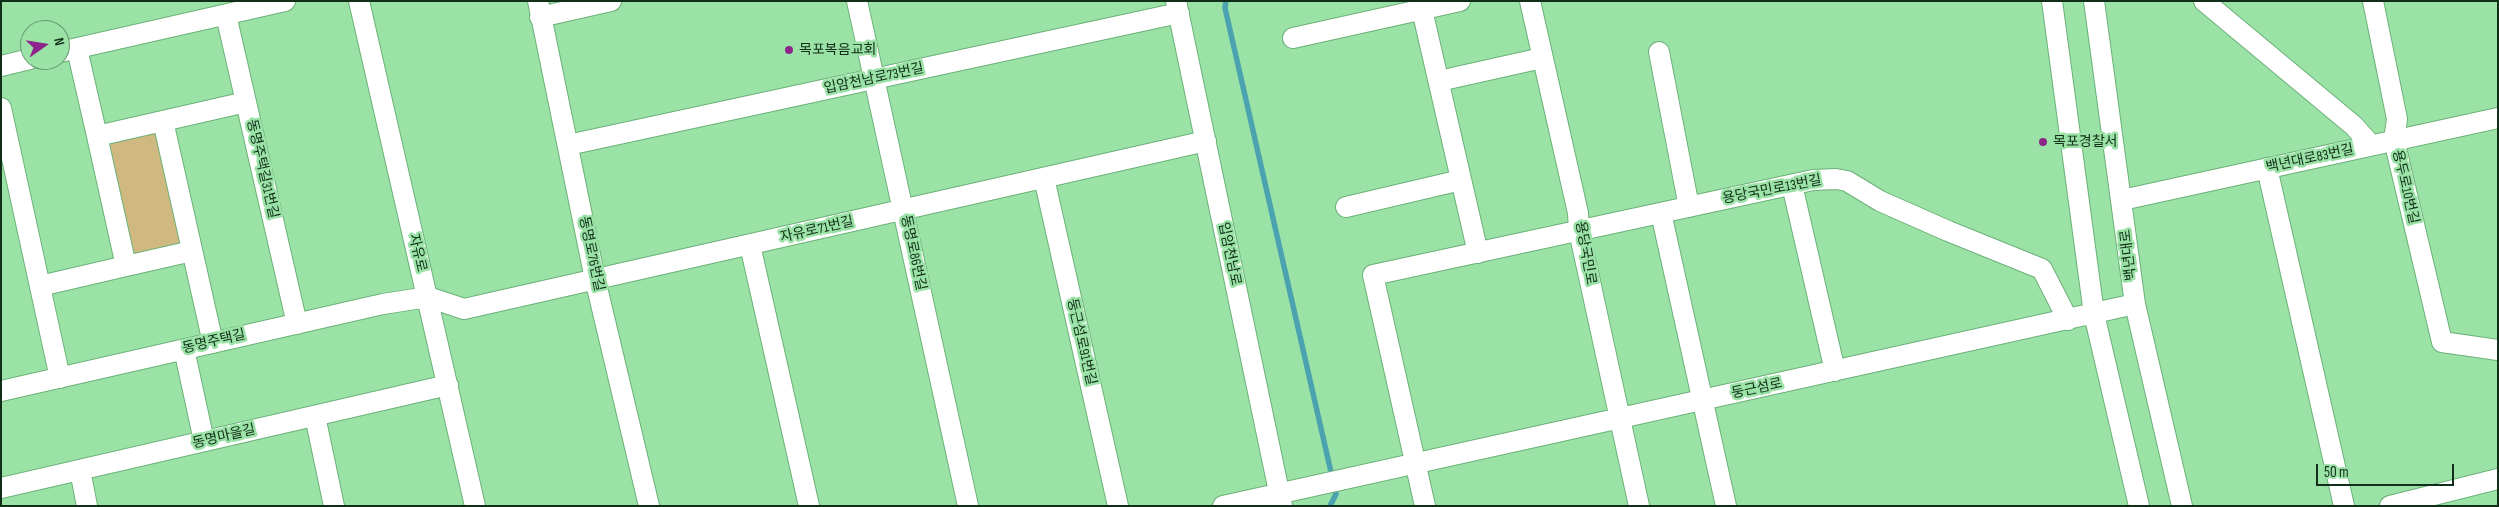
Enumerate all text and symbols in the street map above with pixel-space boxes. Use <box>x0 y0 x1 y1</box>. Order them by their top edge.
north arrow <box>20 20 70 70</box>
text: N <box>50 36 68 47</box>
place label: 목포복음교회 <box>799 42 876 58</box>
marker: 목포복음교회 <box>783 44 795 56</box>
street label: 입암천남로73번길 <box>823 60 925 98</box>
street label: 동명주택길31번길 <box>242 118 282 220</box>
place label: 목포경찰서 <box>2053 134 2117 150</box>
marker: 목포경찰서 <box>2037 136 2049 148</box>
street label: 백년대로83번길 <box>2265 142 2355 176</box>
street label: 용두로10번길 <box>2388 148 2422 226</box>
street label: 용당국민로13번길 <box>1721 172 1823 208</box>
street label: 자유로71번길 <box>779 213 855 247</box>
street label: 동명로86번길 <box>897 214 929 292</box>
street label: 동명로76번길 <box>575 215 607 293</box>
street label: 용당국민로 <box>1571 220 1599 286</box>
street label: 입암천남로 <box>1214 221 1244 287</box>
street label: 백년대로 <box>2118 228 2140 282</box>
street label: 자유로 <box>404 232 430 274</box>
street label: 둥근섬로91번길 <box>1063 297 1099 387</box>
street label: 동명주택길 <box>181 327 247 357</box>
street label: 둥근섬로 <box>1730 375 1784 403</box>
street label: 동명마을길 <box>191 422 257 452</box>
scale bar <box>2319 454 2456 486</box>
text: 50 m <box>2324 463 2349 482</box>

